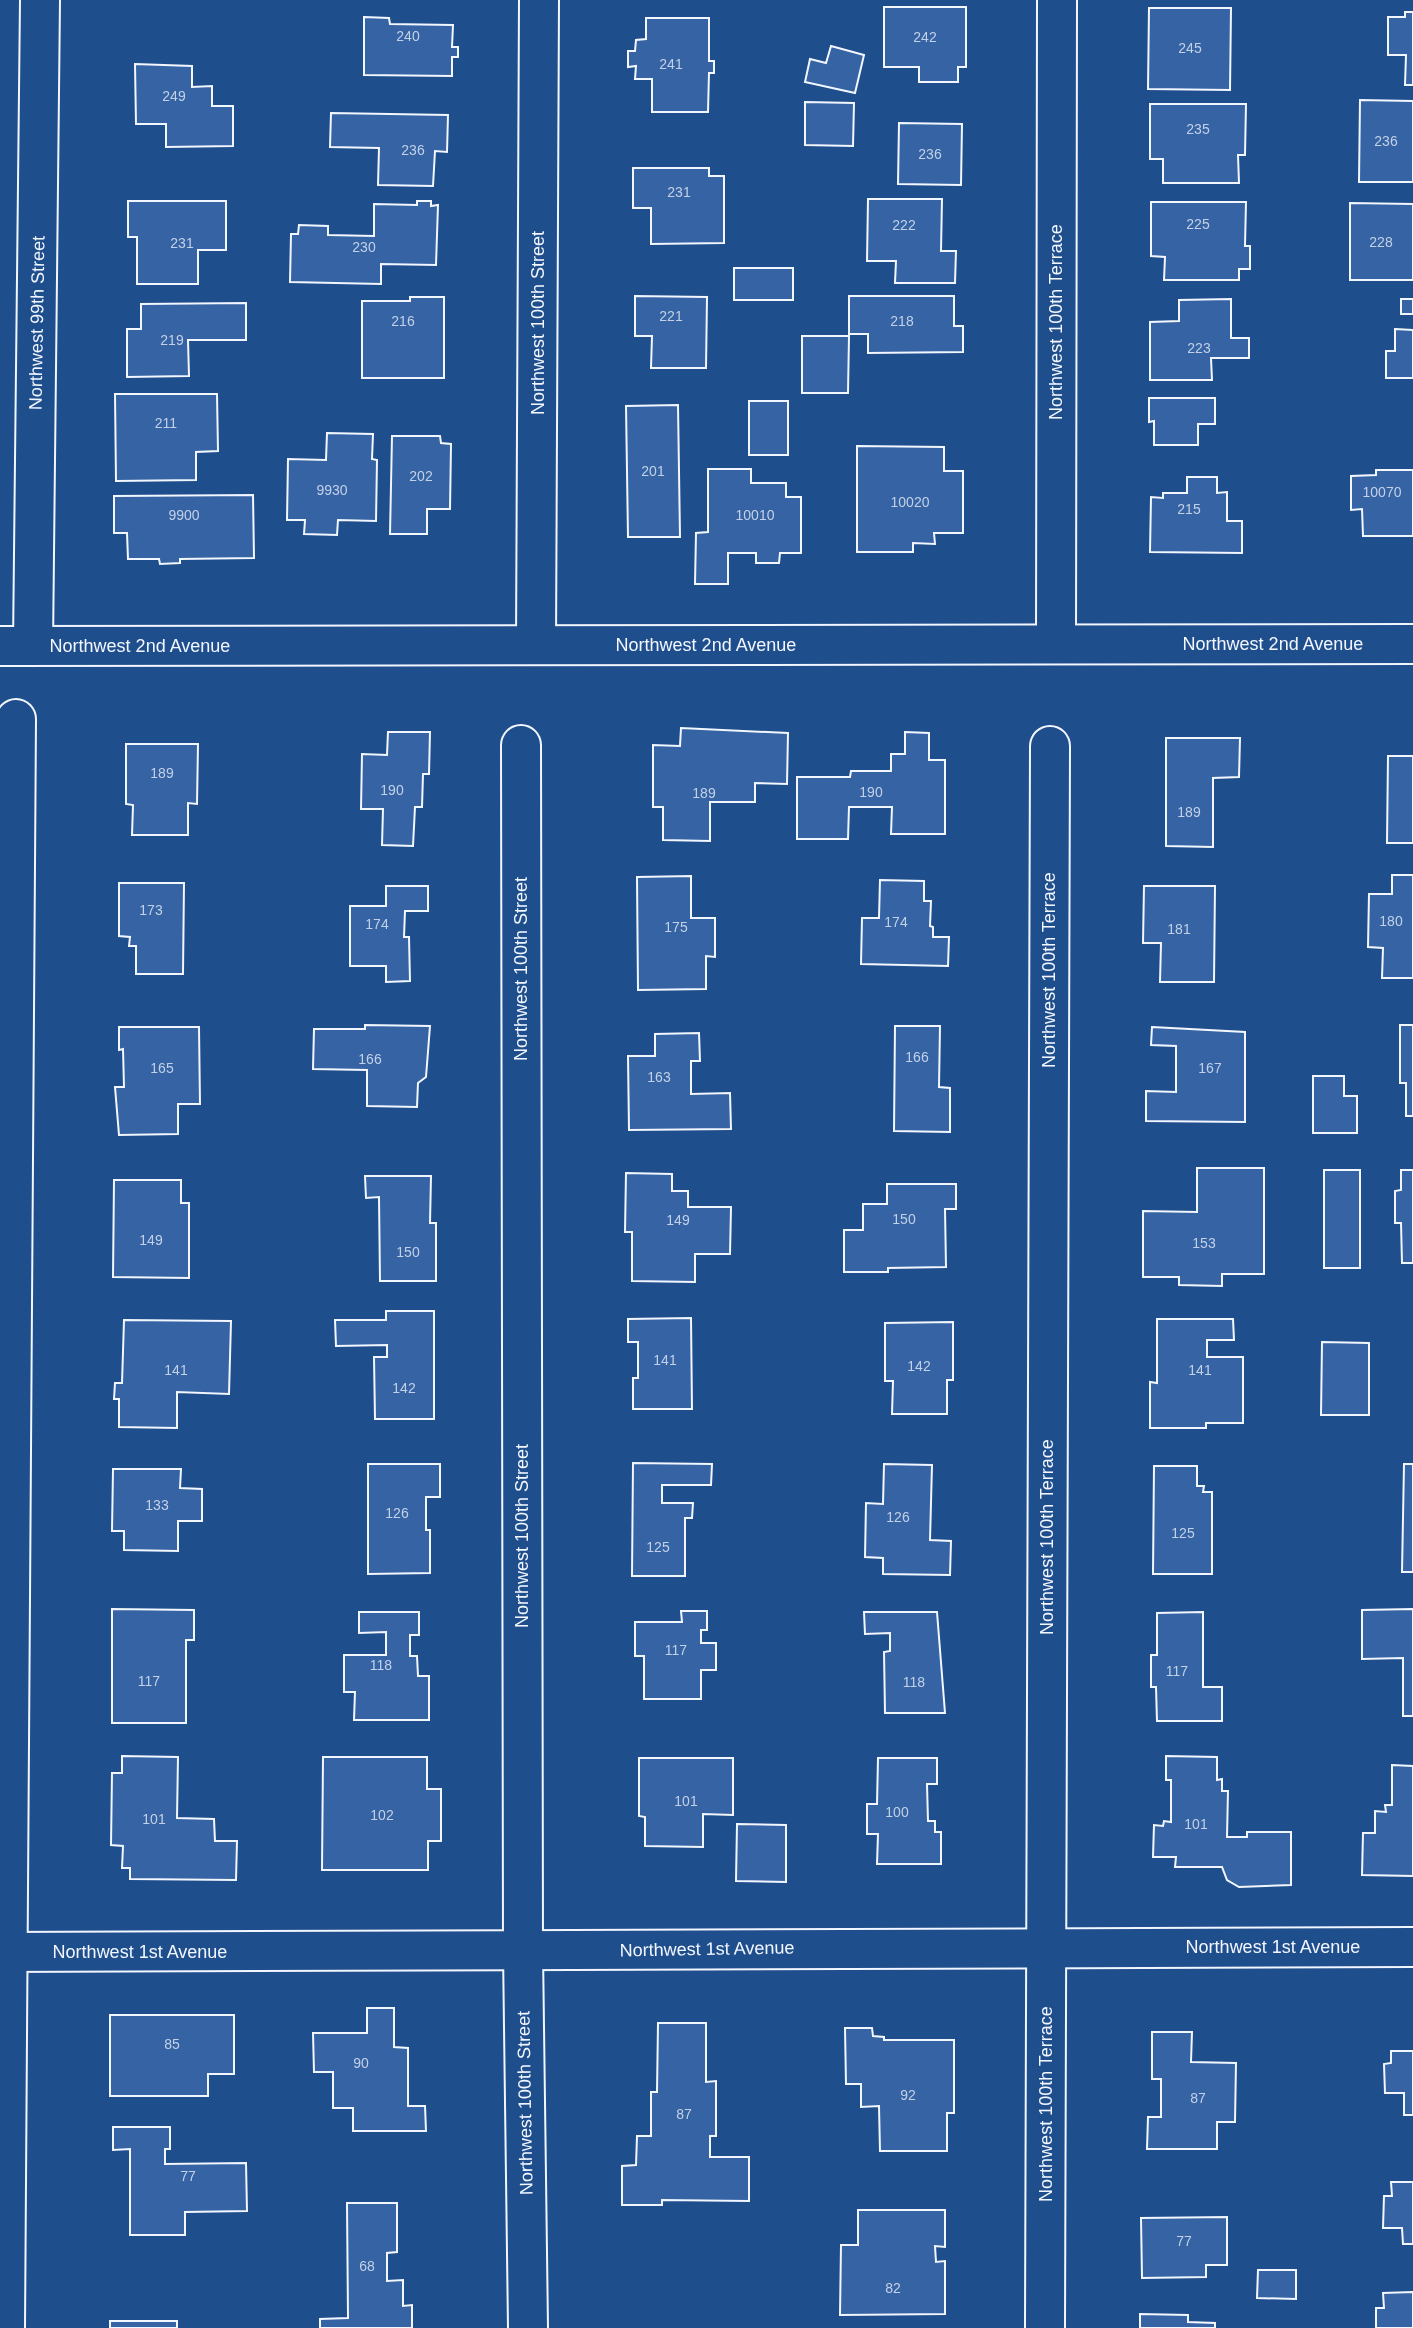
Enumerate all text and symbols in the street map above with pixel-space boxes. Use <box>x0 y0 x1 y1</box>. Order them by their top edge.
house number: 240 <box>396 28 420 44</box>
house number: 242 <box>913 29 937 45</box>
house number: 245 <box>1178 40 1202 56</box>
house number: 241 <box>659 56 683 72</box>
house number: 249 <box>162 88 186 104</box>
house number: 235 <box>1186 121 1210 137</box>
house number: 236 <box>1374 133 1398 149</box>
house number: 236 <box>401 142 425 158</box>
house number: 236 <box>918 146 942 162</box>
house number: 231 <box>667 184 691 200</box>
house number: 225 <box>1186 216 1210 232</box>
house number: 222 <box>892 217 916 233</box>
street label: Northwest 100th Terrace <box>1046 224 1066 420</box>
street label: Northwest 100th Street <box>528 231 548 415</box>
house number: 228 <box>1369 234 1393 250</box>
house number: 231 <box>170 235 194 251</box>
street label: Northwest 99th Street <box>25 236 49 410</box>
house number: 230 <box>352 239 376 255</box>
house number: 221 <box>659 308 683 324</box>
house number: 216 <box>391 313 415 329</box>
house number: 218 <box>890 313 914 329</box>
house number: 219 <box>160 332 184 348</box>
house number: 223 <box>1187 340 1211 356</box>
house number: 211 <box>155 415 177 431</box>
house number: 201 <box>641 463 665 479</box>
house number: 202 <box>409 468 433 484</box>
house number: 9930 <box>316 482 348 498</box>
house number: 10070 <box>1363 484 1402 500</box>
house number: 10020 <box>891 494 930 510</box>
house number: 215 <box>1177 501 1201 517</box>
house number: 9900 <box>168 507 200 523</box>
house number: 10010 <box>736 507 775 523</box>
street label: Northwest 2nd Avenue <box>1183 634 1363 654</box>
street label: Northwest 2nd Avenue <box>616 635 796 655</box>
street label: Northwest 2nd Avenue <box>50 636 230 656</box>
house number: 189 <box>150 765 174 781</box>
house number: 190 <box>380 782 404 798</box>
house number: 190 <box>859 784 883 800</box>
house number: 189 <box>692 785 716 801</box>
house number: 189 <box>1177 804 1201 820</box>
street label: Northwest 100th Terrace <box>1039 872 1059 1068</box>
street label: Northwest 100th Street <box>511 877 531 1061</box>
house number: 173 <box>139 902 163 918</box>
house number: 180 <box>1379 913 1403 929</box>
house number: 174 <box>884 914 908 930</box>
house number: 174 <box>365 916 389 932</box>
house number: 175 <box>664 919 688 935</box>
house number: 181 <box>1167 921 1191 937</box>
house number: 166 <box>905 1049 929 1065</box>
house number: 166 <box>358 1051 382 1067</box>
house number: 165 <box>150 1060 174 1076</box>
house number: 167 <box>1198 1060 1222 1076</box>
house number: 163 <box>647 1069 671 1085</box>
house number: 150 <box>892 1211 916 1227</box>
house number: 149 <box>666 1212 690 1228</box>
house number: 149 <box>139 1232 163 1248</box>
house number: 153 <box>1192 1235 1216 1251</box>
house number: 150 <box>396 1244 420 1260</box>
house number: 141 <box>653 1352 677 1368</box>
house number: 142 <box>907 1358 931 1374</box>
house number: 141 <box>164 1362 188 1378</box>
house number: 141 <box>1188 1362 1212 1378</box>
house number: 142 <box>392 1380 416 1396</box>
street label: Northwest 100th Terrace <box>1037 1439 1057 1635</box>
street label: Northwest 100th Street <box>512 1444 532 1628</box>
house number: 133 <box>145 1497 169 1513</box>
house number: 126 <box>385 1505 409 1521</box>
house number: 126 <box>886 1509 910 1525</box>
house number: 125 <box>1171 1525 1195 1541</box>
house number: 125 <box>646 1539 670 1555</box>
house number: 117 <box>665 1642 687 1658</box>
house number: 118 <box>370 1657 392 1673</box>
house number: 117 <box>1166 1663 1188 1679</box>
house number: 117 <box>138 1673 160 1689</box>
house number: 118 <box>903 1674 925 1690</box>
house number: 101 <box>674 1793 698 1809</box>
house number: 100 <box>885 1804 909 1820</box>
house number: 102 <box>370 1807 394 1823</box>
house number: 101 <box>142 1811 166 1827</box>
house number: 101 <box>1184 1816 1208 1832</box>
street label: Northwest 1st Avenue <box>619 1937 795 1961</box>
street label: Northwest 1st Avenue <box>1186 1937 1360 1957</box>
street label: Northwest 1st Avenue <box>53 1942 227 1962</box>
street label: Northwest 100th Terrace <box>1036 2006 1056 2202</box>
street label: Northwest 100th Street <box>513 2011 537 2195</box>
house number: 85 <box>164 2036 180 2052</box>
house number: 90 <box>353 2055 369 2071</box>
house number: 92 <box>900 2087 916 2103</box>
house number: 87 <box>1190 2090 1206 2106</box>
house number: 87 <box>676 2106 692 2122</box>
house number: 77 <box>180 2168 196 2184</box>
house number: 77 <box>1176 2233 1192 2249</box>
house number: 68 <box>359 2258 375 2274</box>
house number: 82 <box>885 2280 901 2296</box>

